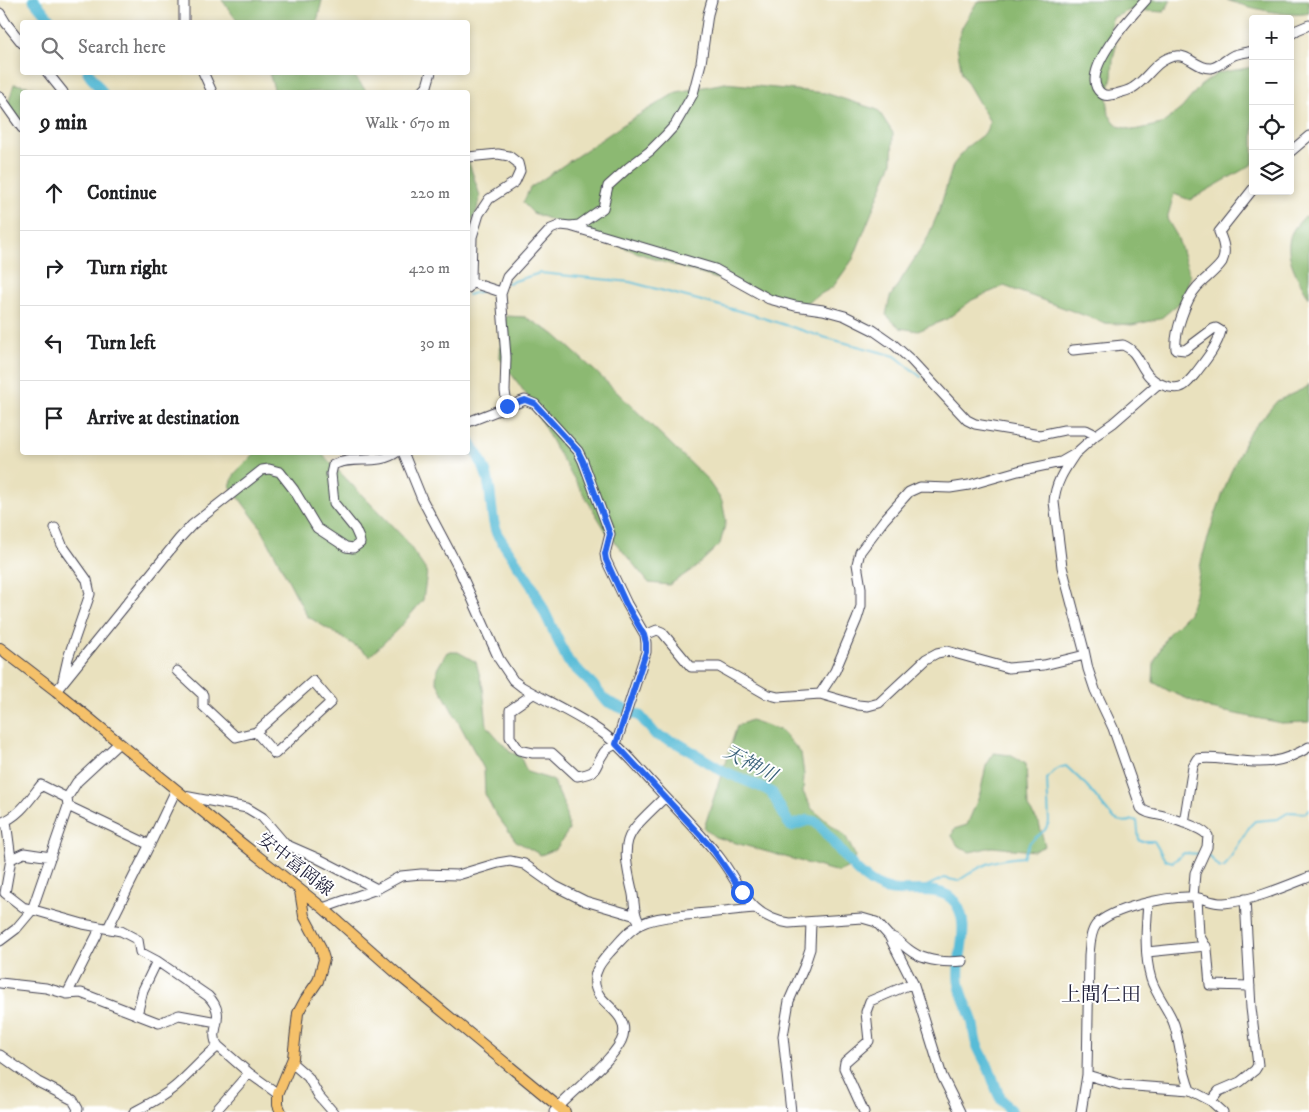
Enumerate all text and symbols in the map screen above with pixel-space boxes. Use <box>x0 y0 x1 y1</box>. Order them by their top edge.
map controls <box>1249 15 1294 195</box>
button: + <box>1249 15 1294 60</box>
search box <box>20 20 470 75</box>
icon: search <box>38 34 66 62</box>
text: Search here <box>78 36 166 59</box>
button: − <box>1249 60 1294 105</box>
button: locate <box>1249 105 1294 150</box>
text: 9 min <box>40 110 87 136</box>
text: Walk · 670 m <box>365 113 450 133</box>
button: layers <box>1249 150 1294 195</box>
icon: ahead <box>40 179 68 207</box>
text: Continue <box>87 182 157 205</box>
text: 220 m <box>410 183 450 203</box>
icon: right <box>40 254 68 282</box>
text: Turn right <box>87 257 167 280</box>
text: 420 m <box>409 258 450 278</box>
icon: left <box>40 329 68 357</box>
text: Turn left <box>87 332 156 355</box>
text: 30 m <box>420 333 450 353</box>
route end <box>496 395 519 418</box>
icon: arrive <box>40 404 68 432</box>
text: Arrive at destination <box>87 407 239 430</box>
water label: 天神川 <box>719 740 782 788</box>
street label: 安中富岡線 <box>253 829 337 901</box>
route start <box>731 881 754 904</box>
district label: 上間仁田 <box>1061 983 1141 1008</box>

